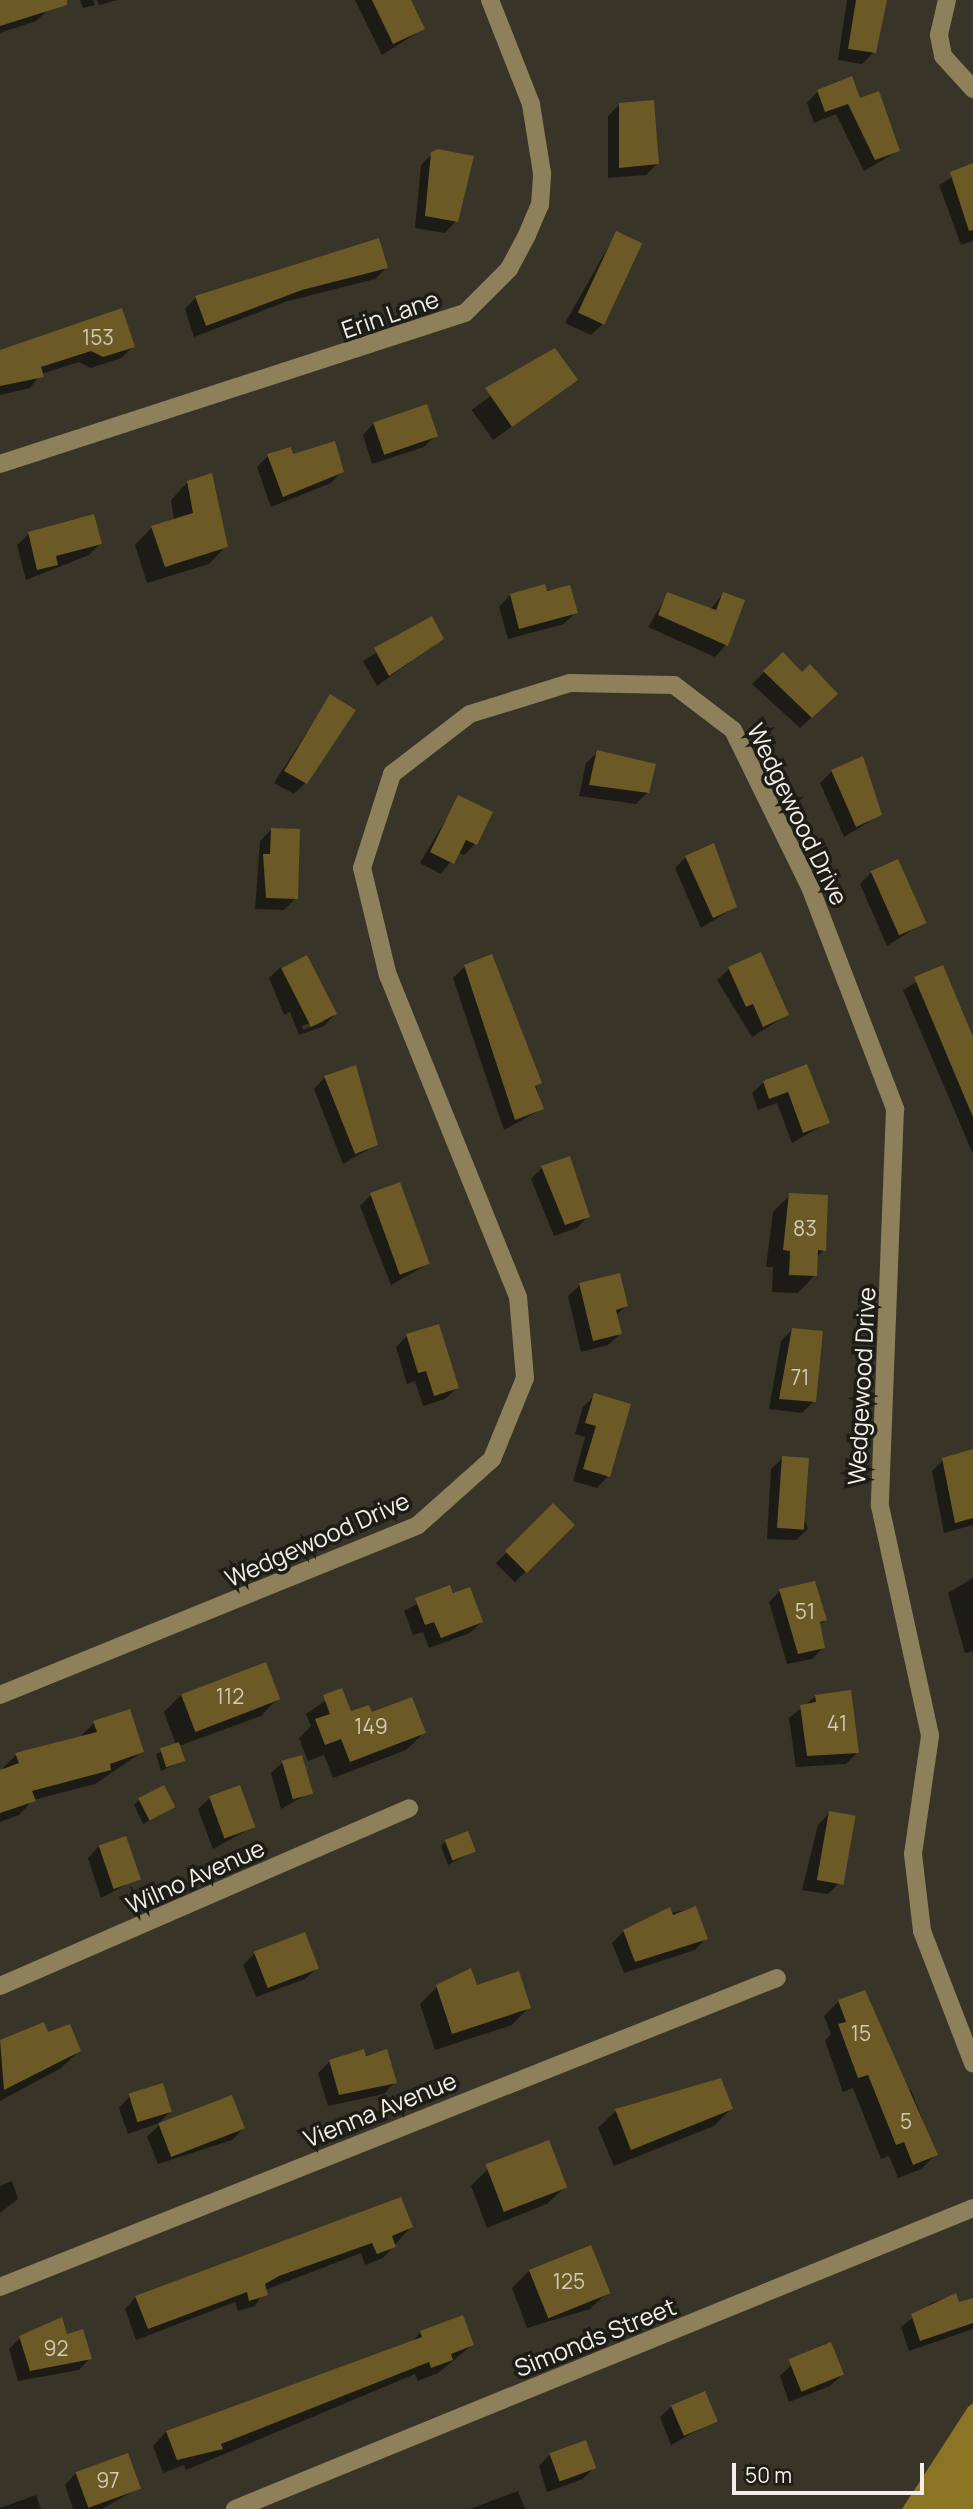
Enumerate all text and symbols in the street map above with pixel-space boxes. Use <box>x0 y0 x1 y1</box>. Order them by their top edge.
street label: Erin Lane <box>338 284 442 344</box>
house number: 153 <box>82 324 114 350</box>
street label: Wedgewood Drive <box>742 718 854 910</box>
house number: 83 <box>793 1215 817 1241</box>
street label: Wedgewood Drive <box>841 1286 881 1486</box>
house number: 71 <box>791 1364 809 1390</box>
street label: Wedgewood Drive <box>220 1485 414 1593</box>
house number: 51 <box>795 1598 815 1624</box>
house number: 112 <box>216 1683 244 1709</box>
house number: 41 <box>827 1710 847 1736</box>
house number: 149 <box>354 1713 388 1739</box>
street label: Wilno Avenue <box>121 1833 269 1919</box>
house number: 15 <box>851 2020 871 2046</box>
street label: Vienna Avenue <box>299 2065 461 2153</box>
house number: 5 <box>900 2108 912 2134</box>
house number: 125 <box>553 2268 585 2294</box>
street label: Simonds Street <box>510 2292 680 2382</box>
house number: 92 <box>43 2335 69 2361</box>
scale bar <box>735 2450 928 2494</box>
text: 50 m <box>745 2461 792 2489</box>
house number: 97 <box>96 2467 120 2493</box>

